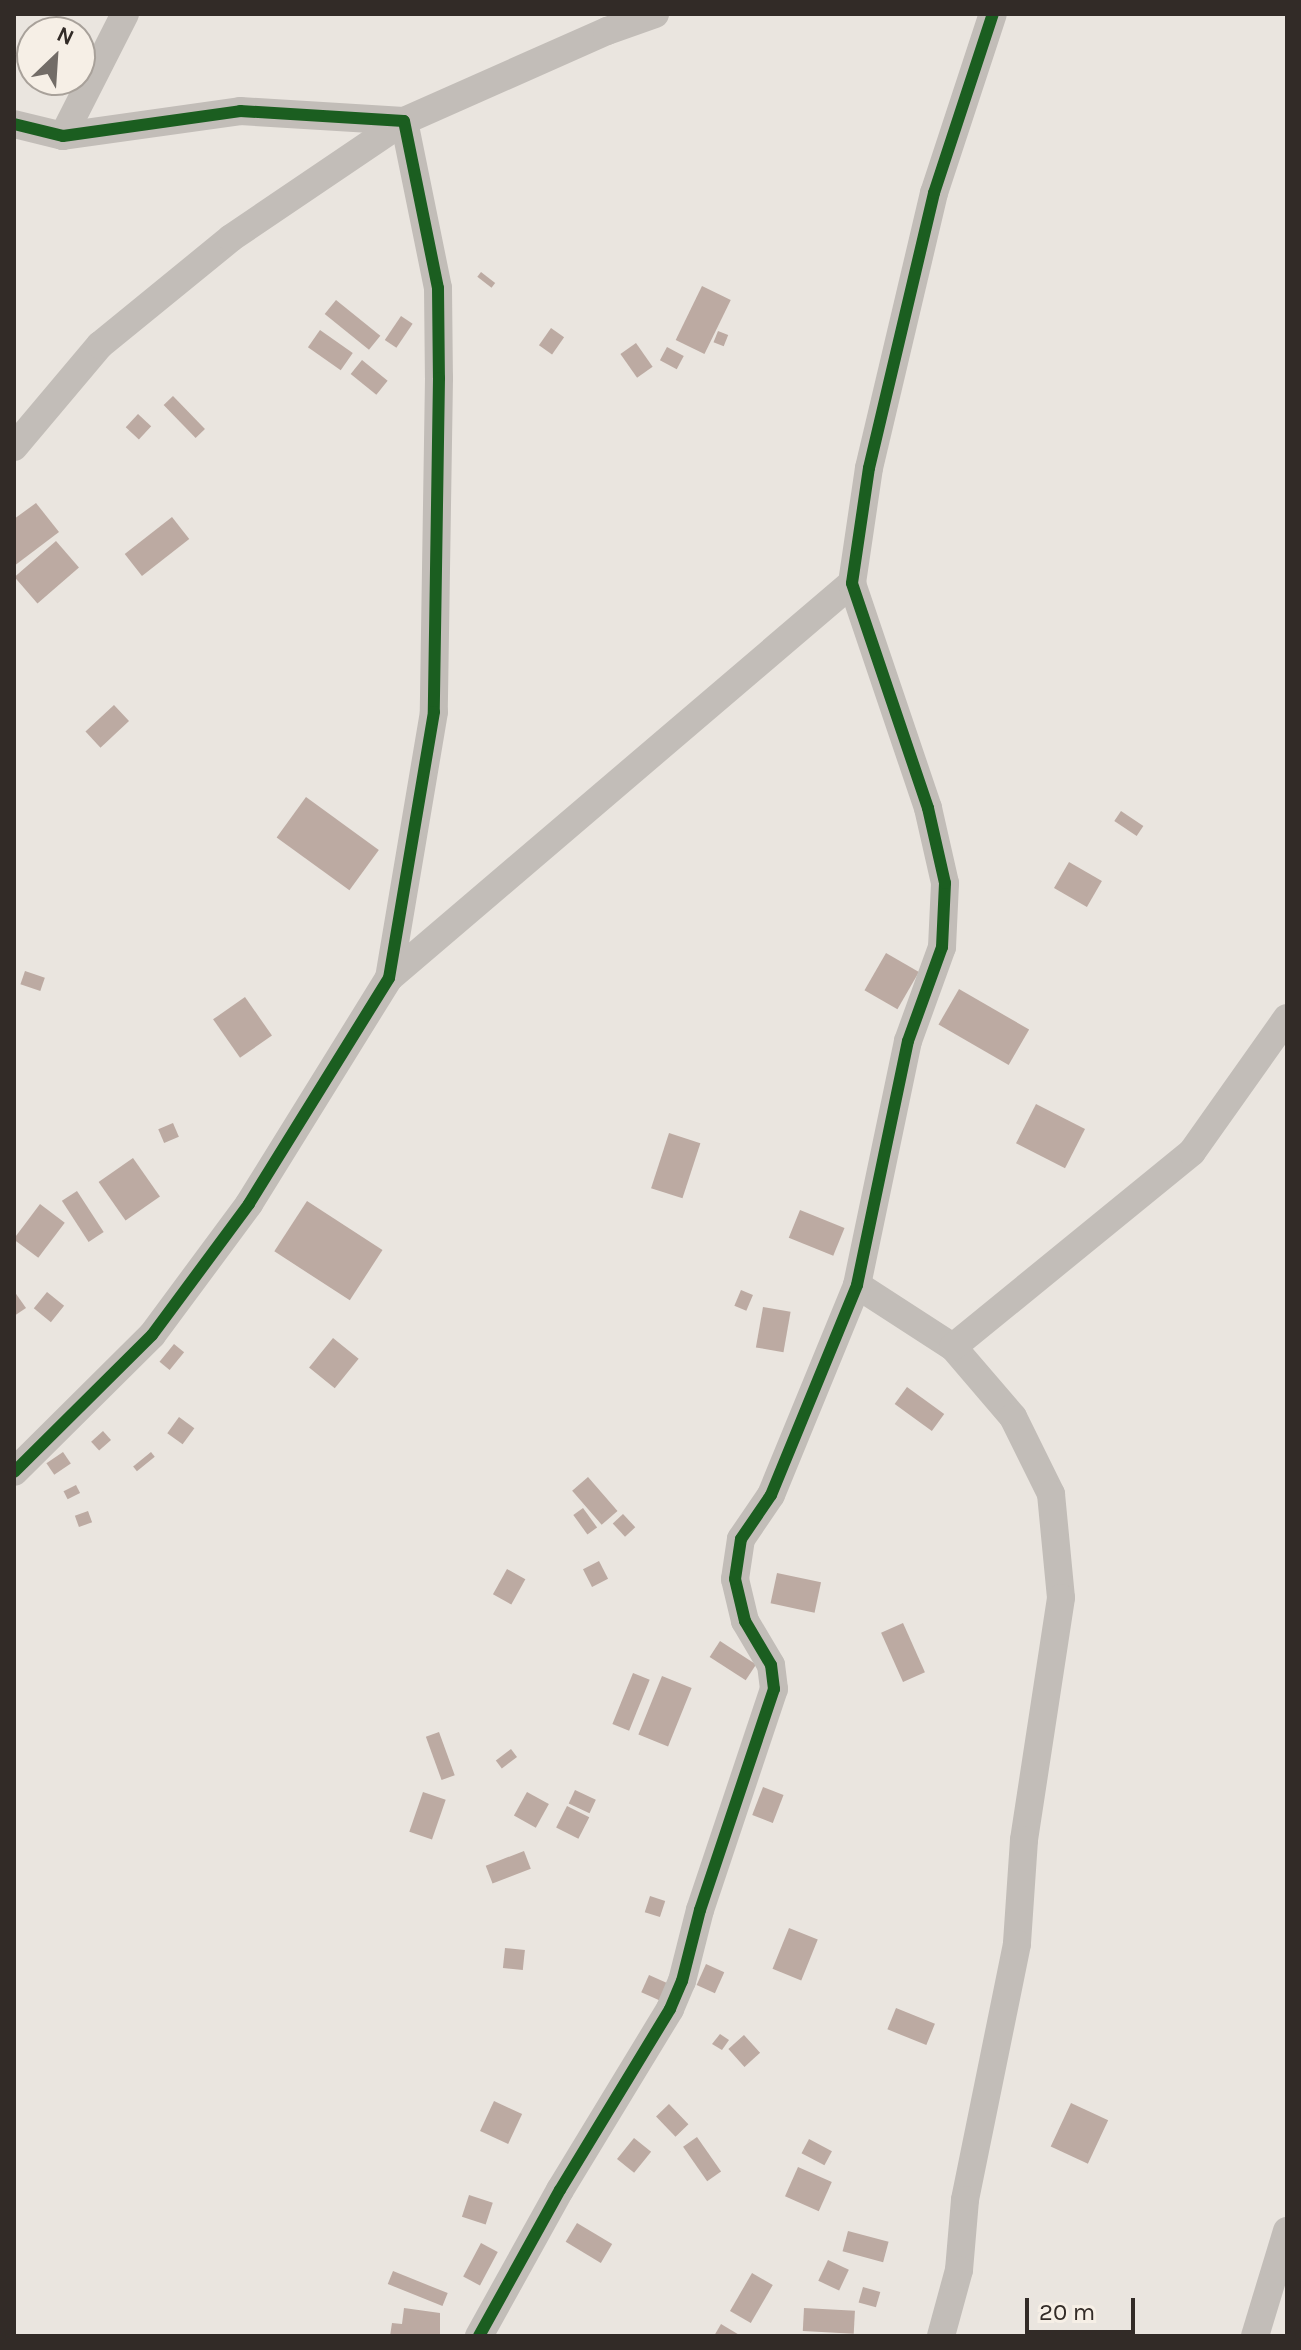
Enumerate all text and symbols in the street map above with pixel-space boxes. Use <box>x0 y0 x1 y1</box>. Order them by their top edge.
north arrow <box>16 16 96 96</box>
text: N <box>53 21 78 51</box>
scale bar <box>1029 2282 1139 2332</box>
text: 20 m <box>1039 2298 1095 2326</box>

